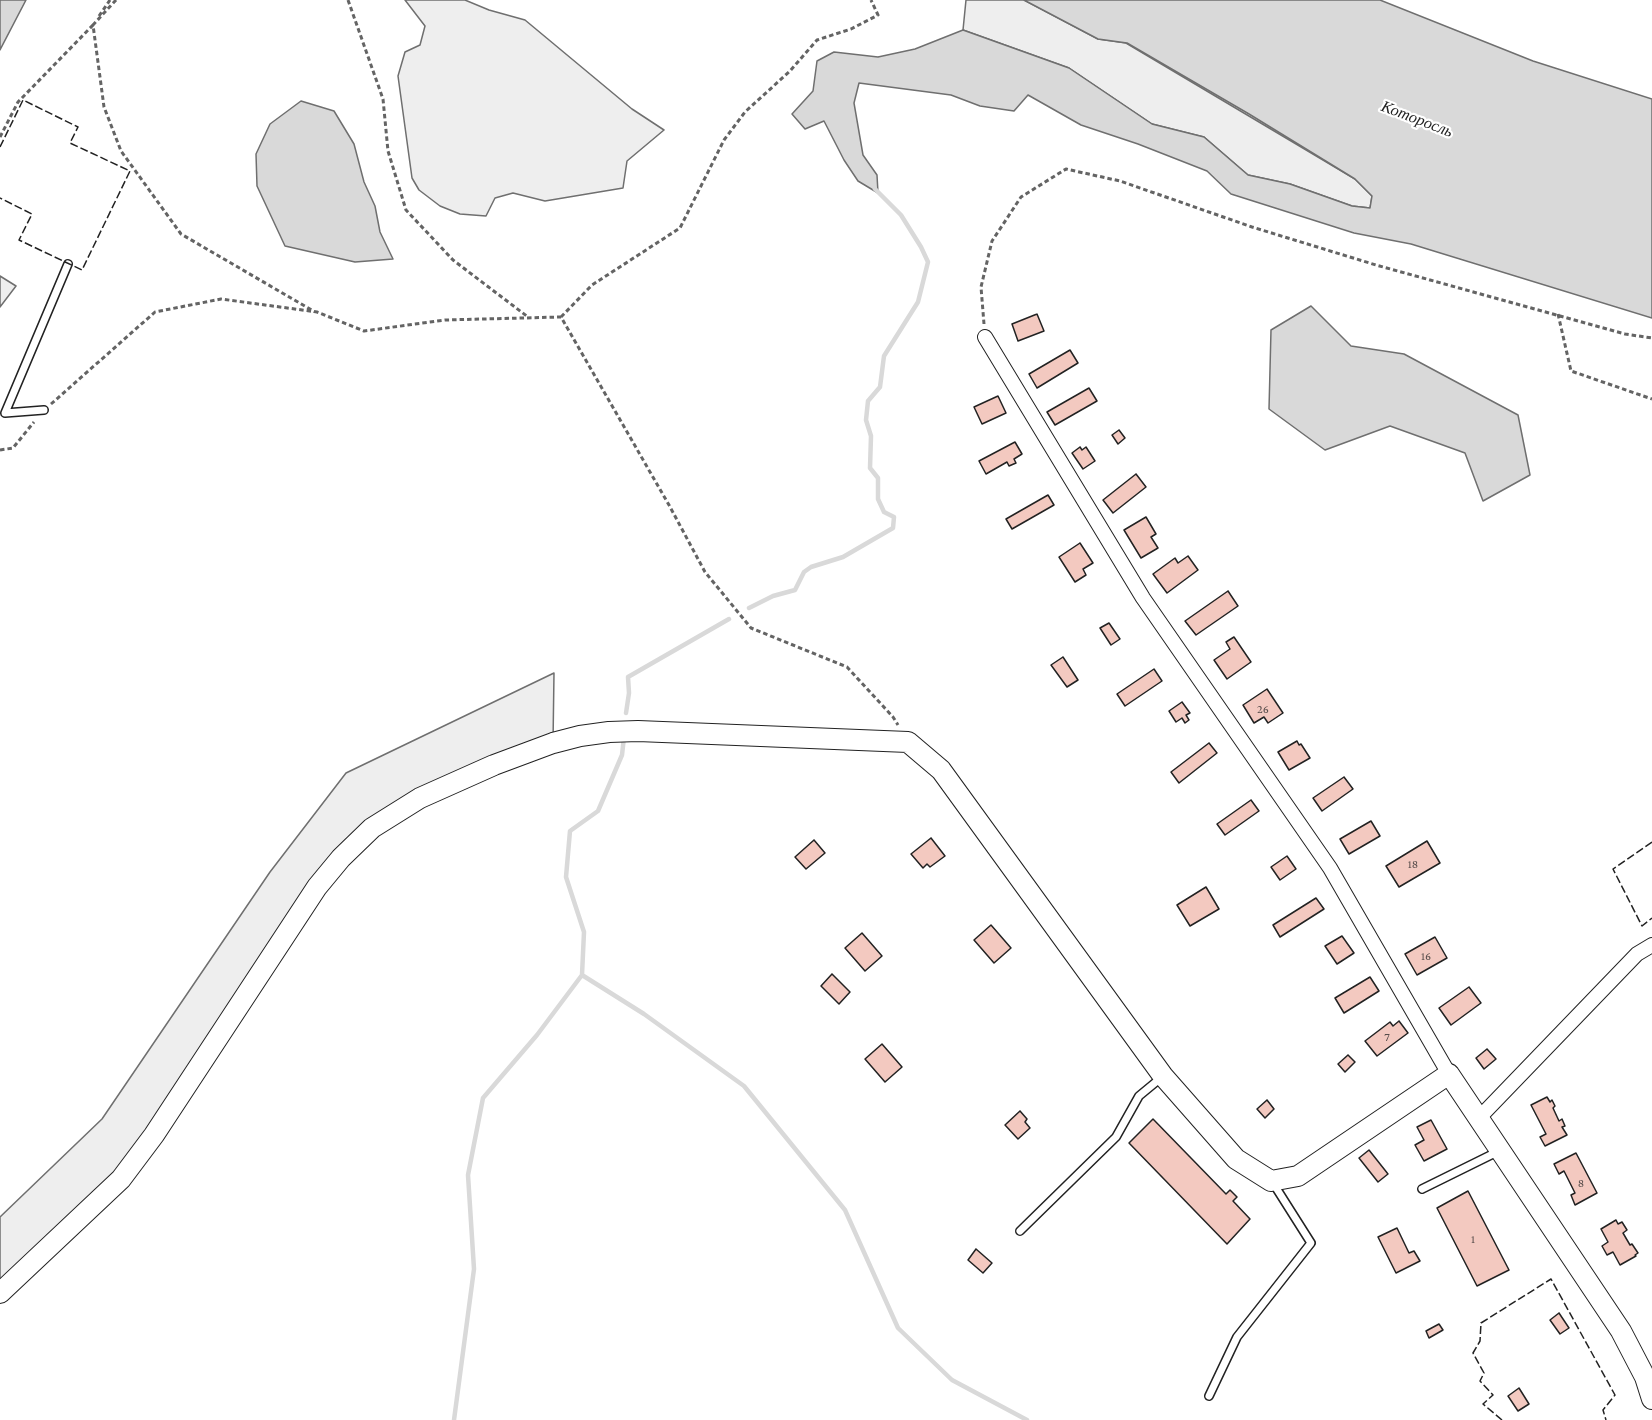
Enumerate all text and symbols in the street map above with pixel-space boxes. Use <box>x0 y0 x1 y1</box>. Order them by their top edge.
water label: Которосль <box>1379 97 1455 141</box>
house number: 26 <box>1257 702 1269 716</box>
house number: 18 <box>1408 857 1418 871</box>
house number: 16 <box>1421 949 1431 963</box>
house number: 7 <box>1384 1030 1390 1044</box>
house number: 8 <box>1578 1176 1584 1190</box>
house number: 1 <box>1471 1232 1475 1246</box>

